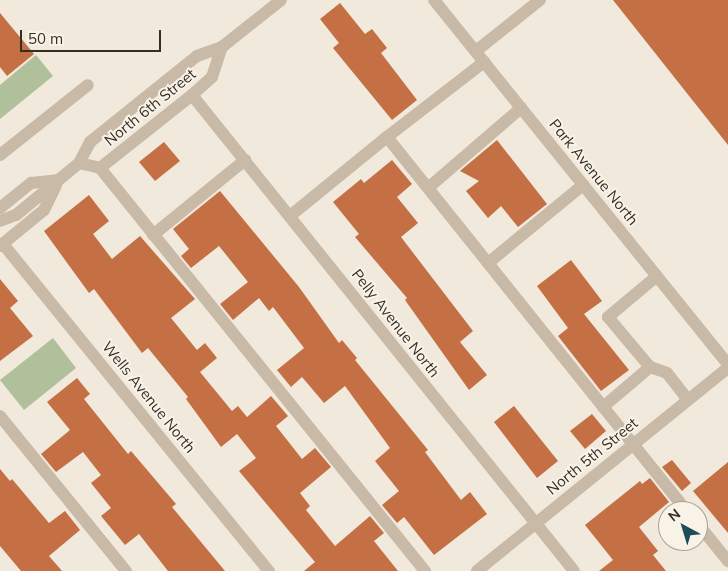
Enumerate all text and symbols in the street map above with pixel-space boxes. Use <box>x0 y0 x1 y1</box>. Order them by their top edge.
scale bar <box>22 20 164 52</box>
text: 50 m <box>28 29 63 48</box>
street label: North 6th Street <box>101 65 199 149</box>
street label: Park Avenue North <box>546 115 642 229</box>
street label: Pelly Avenue North <box>348 265 444 381</box>
street label: Wells Avenue North <box>98 338 200 456</box>
street label: North 5th Street <box>543 414 641 498</box>
north arrow <box>658 501 708 551</box>
text: N <box>664 505 684 525</box>

